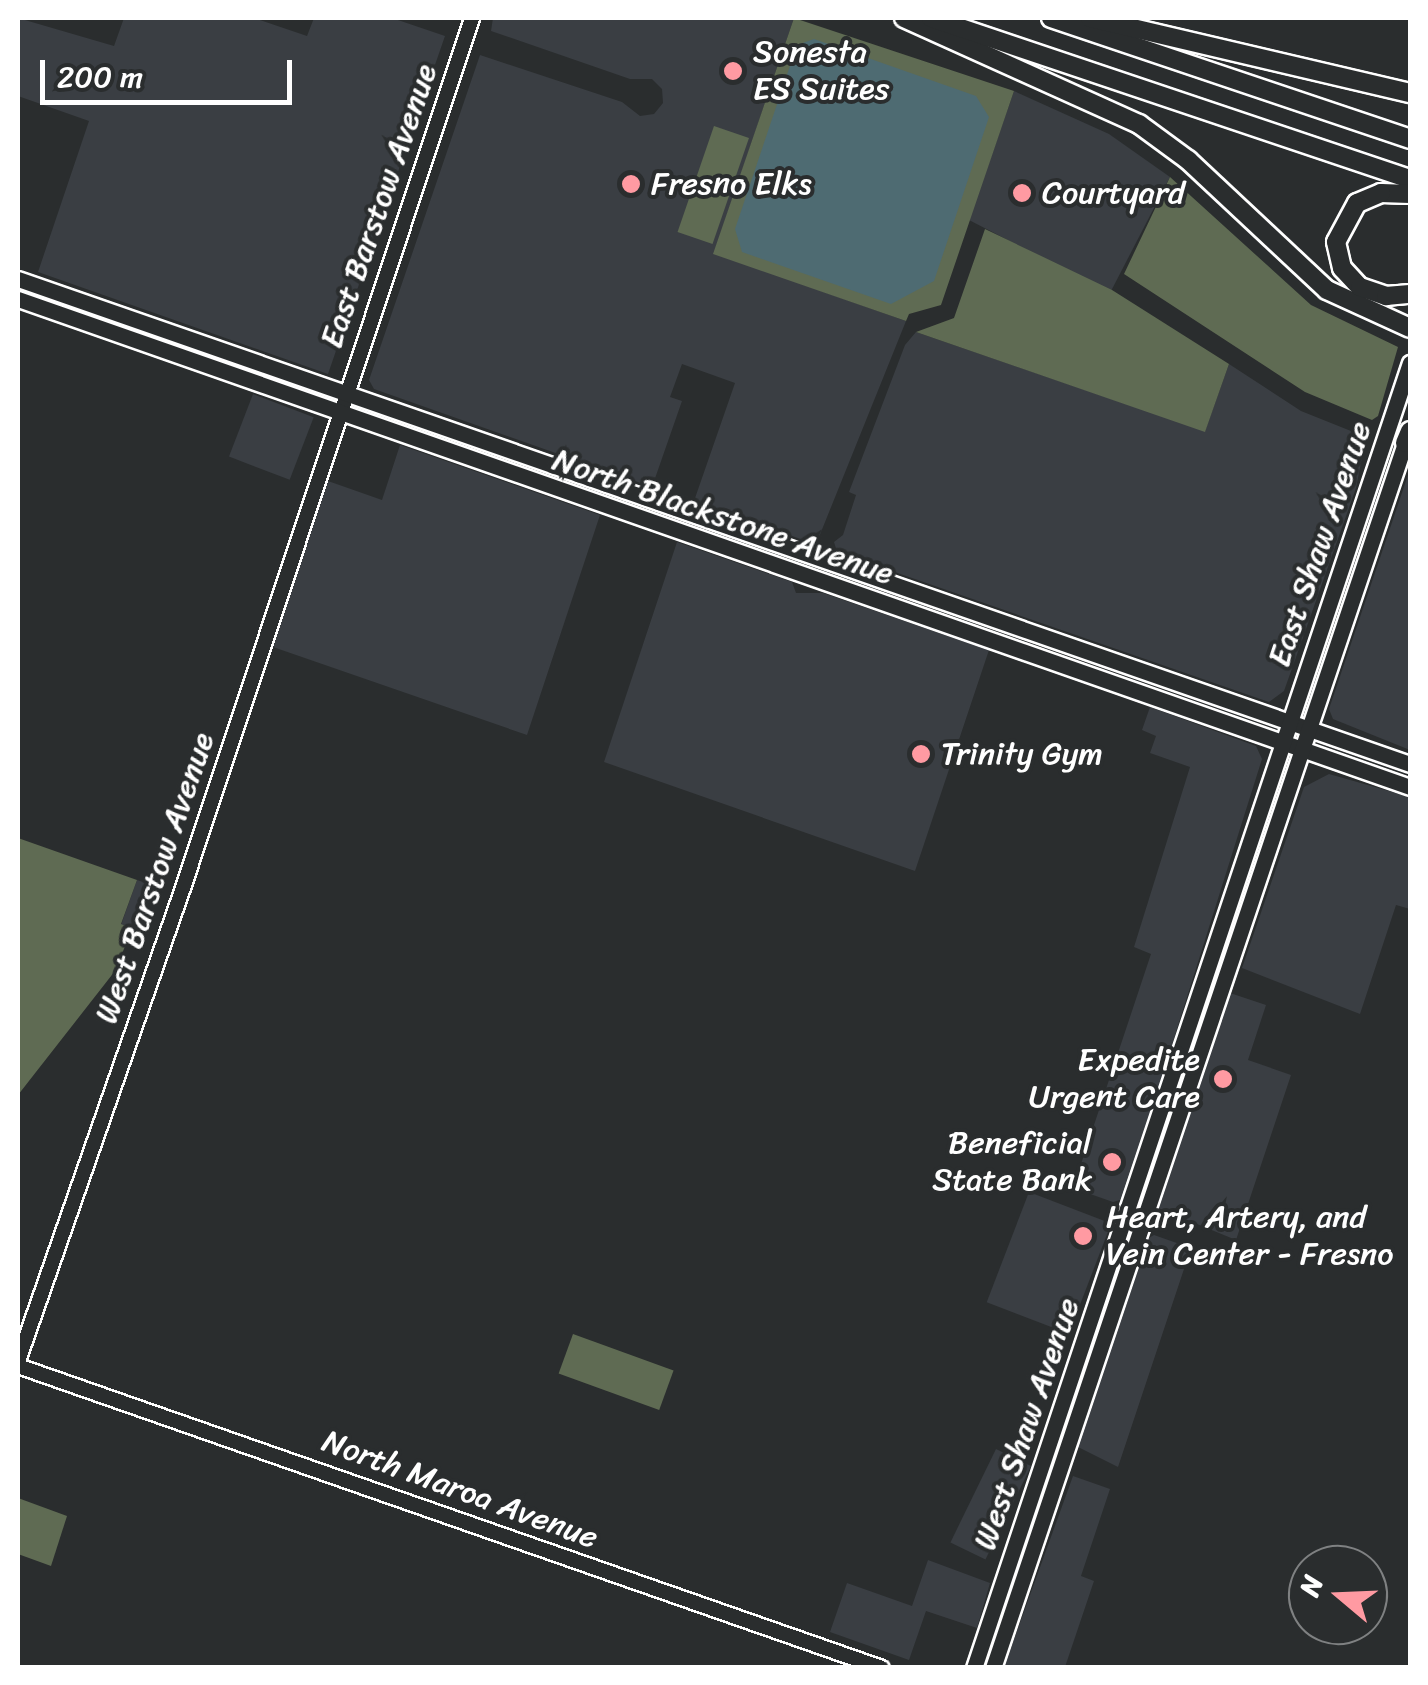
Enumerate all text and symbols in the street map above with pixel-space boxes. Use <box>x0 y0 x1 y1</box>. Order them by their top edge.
place label: Sonesta ES Suites <box>753 34 889 109</box>
scale bar <box>45 40 298 102</box>
text: 200 m <box>57 50 143 104</box>
street label: East Barstow Avenue <box>313 59 445 353</box>
marker: Sonesta ES Suites <box>722 60 744 82</box>
place label: Fresno Elks <box>651 165 812 203</box>
marker: Fresno Elks <box>620 173 642 195</box>
place label: Courtyard <box>1042 174 1185 212</box>
marker: Courtyard <box>1011 182 1033 204</box>
street label: East Shaw Avenue <box>1260 417 1380 671</box>
street label: North Blackstone Avenue <box>548 441 898 593</box>
street label: West Barstow Avenue <box>87 728 223 1028</box>
place label: Trinity Gym <box>941 735 1103 773</box>
marker: Trinity Gym <box>910 743 932 765</box>
place label: Expedite Urgent Care <box>1028 1042 1200 1117</box>
marker: Expedite Urgent Care <box>1210 1066 1236 1092</box>
place label: Beneficial State Bank <box>933 1125 1092 1200</box>
marker: Beneficial State Bank <box>1101 1151 1123 1173</box>
place label: Heart, Artery, and Vein Center - Fresno <box>1106 1199 1397 1274</box>
marker: Heart, Artery, and Vein Center - Fresno <box>1070 1223 1096 1249</box>
street label: West Shaw Avenue <box>966 1293 1088 1555</box>
street label: North Maroa Avenue <box>318 1423 602 1557</box>
north arrow <box>1288 1545 1388 1645</box>
text: N <box>1285 1569 1337 1603</box>

